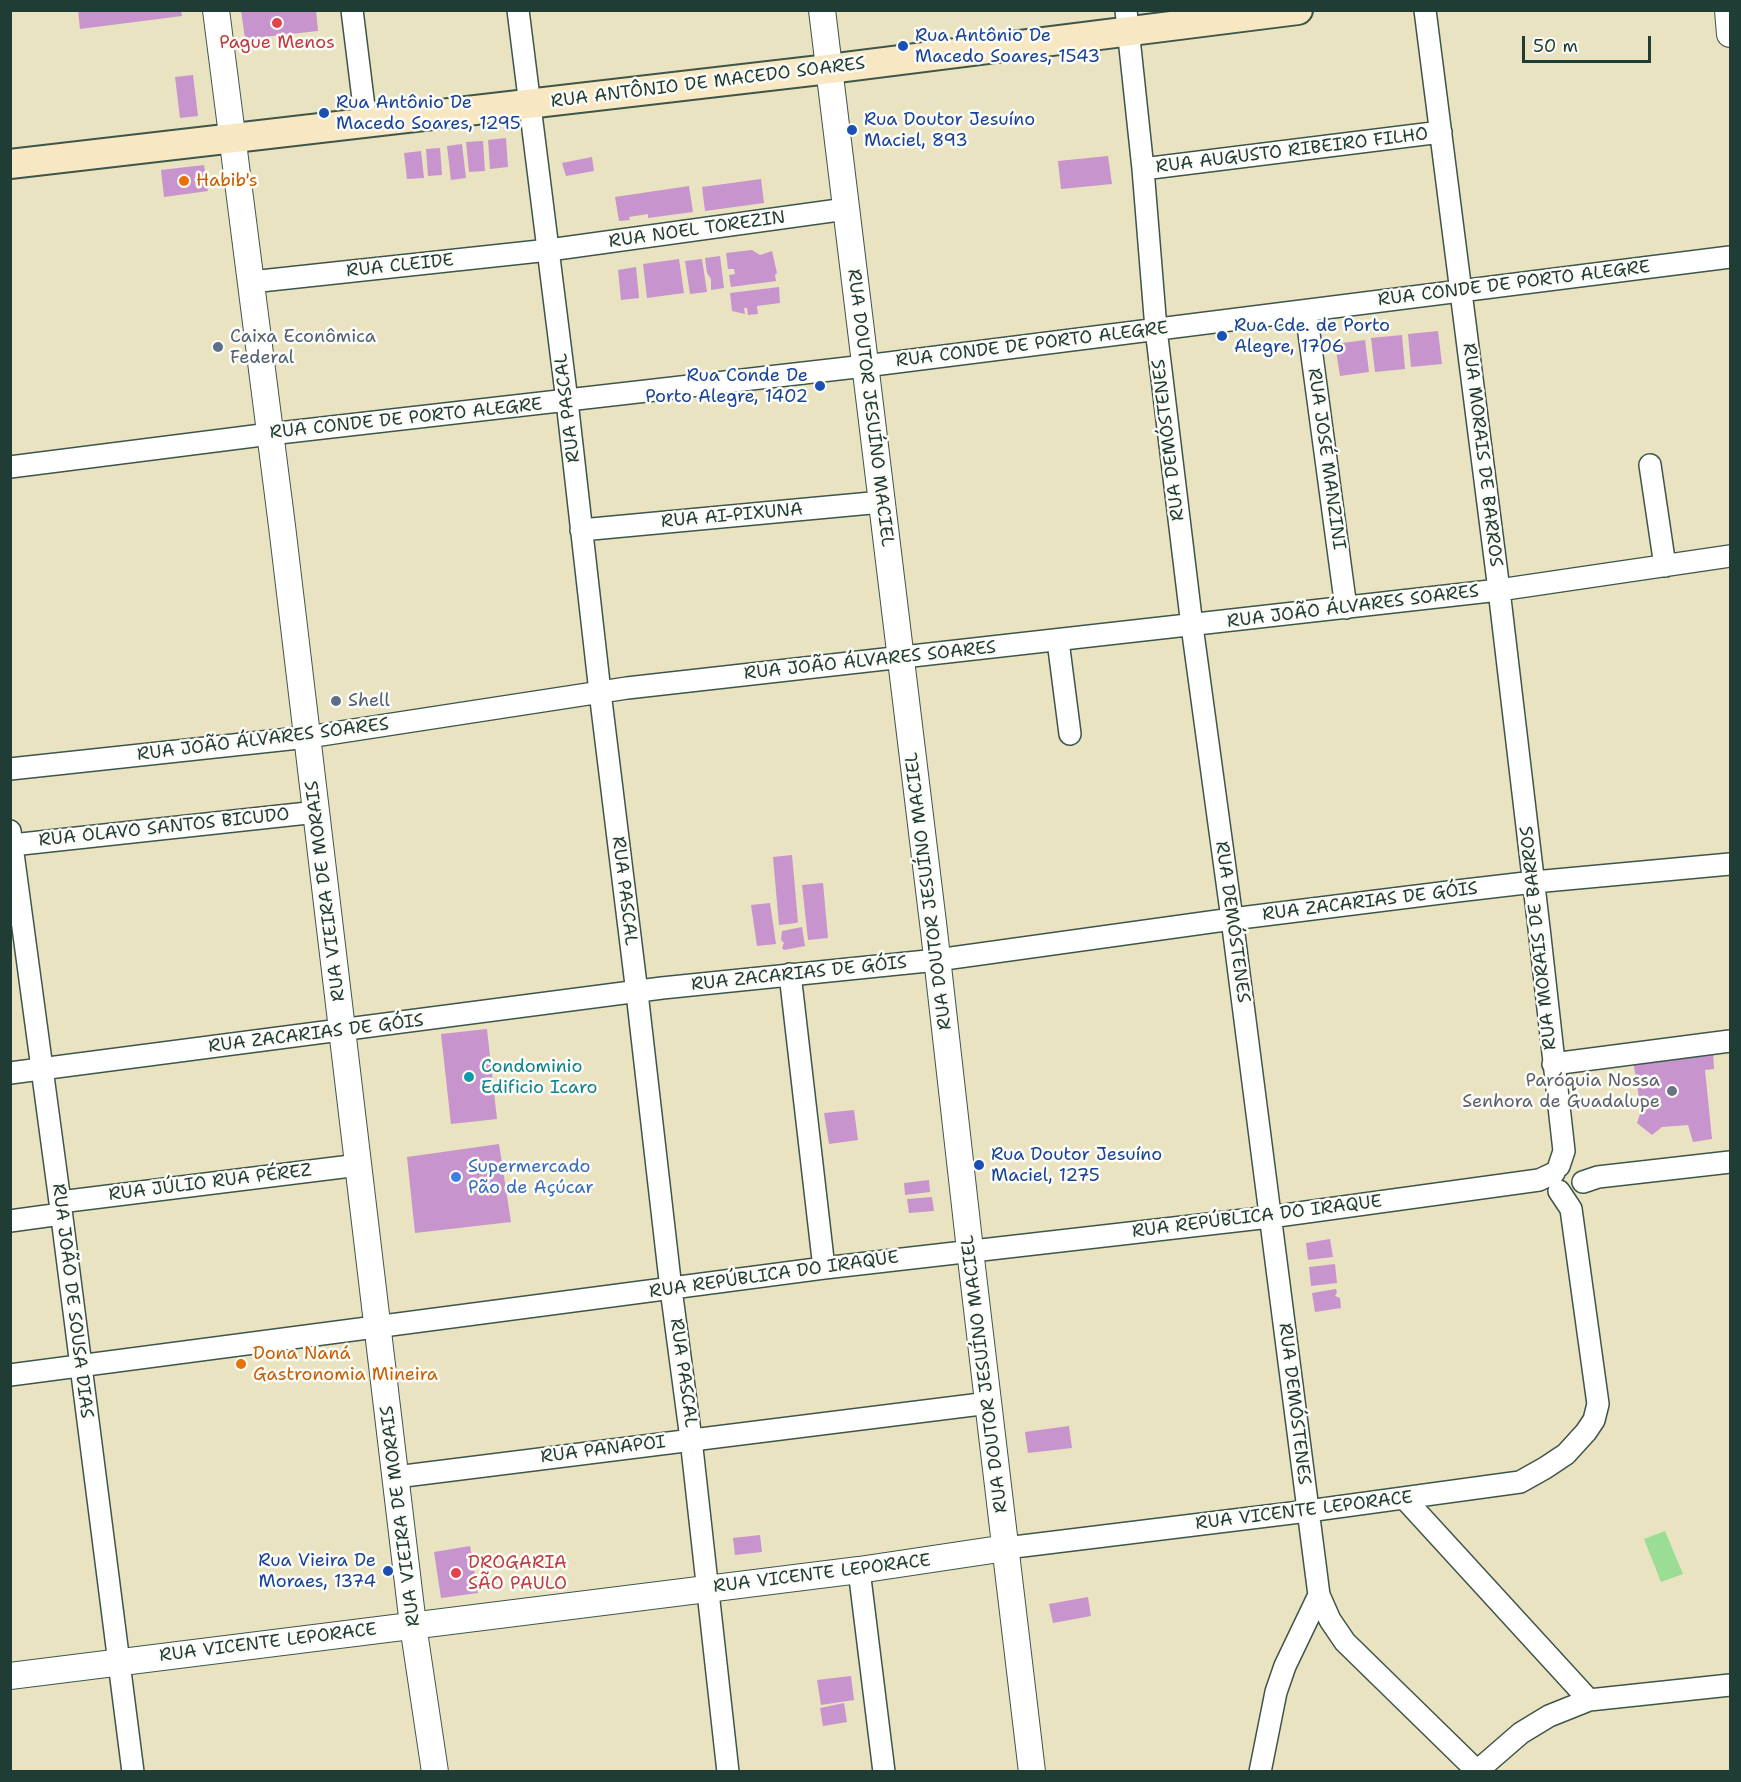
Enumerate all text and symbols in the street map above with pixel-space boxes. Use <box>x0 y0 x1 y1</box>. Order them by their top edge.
marker: Pague Menos <box>270 16 284 30</box>
scale bar <box>1525 24 1654 62</box>
place label: Rua Antônio De Macedo Soares, 1543 <box>915 25 1100 68</box>
place label: Pague Menos <box>219 32 335 54</box>
text: 50 m <box>1533 34 1578 58</box>
marker: Rua Antônio De Macedo Soares, 1543 <box>896 39 910 53</box>
street label: RUA ANTÔNIO DE MACEDO SOARES <box>550 53 866 113</box>
place label: Rua Antônio De Macedo Soares, 1295 <box>336 92 521 134</box>
marker: Rua Antônio De Macedo Soares, 1295 <box>317 106 331 120</box>
place label: Rua Doutor Jesuíno Maciel, 893 <box>864 109 1035 152</box>
marker: Rua Doutor Jesuíno Maciel, 893 <box>845 123 859 137</box>
street label: RUA AUGUSTO RIBEIRO FILHO <box>1155 124 1429 178</box>
place label: Habib's <box>196 170 258 192</box>
marker: Habib's <box>177 174 191 188</box>
street label: RUA NOEL TOREZIN <box>607 207 787 253</box>
street label: RUA CLEIDE <box>345 250 455 282</box>
street label: RUA CONDE DE PORTO ALEGRE <box>1377 257 1651 311</box>
street label: RUA DOUTOR JESUÍNO MACIEL <box>842 268 898 548</box>
place label: Rua Cde. de Porto Alegre, 1706 <box>1234 315 1390 358</box>
street label: RUA CONDE DE PORTO ALEGRE <box>895 318 1169 372</box>
place label: Caixa Econômica Federal <box>230 326 376 368</box>
marker: Rua Cde. de Porto Alegre, 1706 <box>1215 329 1229 343</box>
marker: Caixa Econômica Federal <box>211 340 225 354</box>
street label: RUA MORAIS DE BARROS <box>1458 342 1506 568</box>
street label: RUA PASCAL <box>551 352 585 464</box>
street label: RUA DEMÓSTENES <box>1148 358 1190 522</box>
place label: Rua Conde De Porto Alegre, 1402 <box>645 365 808 407</box>
street label: RUA JOSÉ MANZINI <box>1303 367 1349 551</box>
marker: Rua Conde De Porto Alegre, 1402 <box>813 379 827 393</box>
street label: RUA CONDE DE PORTO ALEGRE <box>269 394 543 444</box>
street label: RUA AI-PIXUNA <box>660 499 804 533</box>
street label: RUA JOÃO ÁLVARES SOARES <box>1226 581 1480 633</box>
street label: RUA JOÃO ÁLVARES SOARES <box>743 637 997 685</box>
place label: Shell <box>348 690 390 712</box>
marker: Shell <box>329 694 343 708</box>
street label: RUA JOÃO ÁLVARES SOARES <box>136 714 390 766</box>
street label: RUA DOUTOR JESUÍNO MACIEL <box>901 751 957 1031</box>
street label: RUA VIEIRA DE MORAIS <box>302 779 350 1003</box>
street label: RUA OLAVO SANTOS BICUDO <box>38 804 290 852</box>
street label: RUA MORAIS DE BARROS <box>1516 825 1562 1051</box>
street label: RUA PASCAL <box>607 835 641 947</box>
street label: RUA DEMÓSTENES <box>1210 840 1254 1004</box>
street label: RUA ZACARIAS DE GÓIS <box>1261 878 1479 926</box>
street label: RUA ZACARIAS DE GÓIS <box>690 952 908 996</box>
street label: RUA ZACARIAS DE GÓIS <box>207 1010 425 1058</box>
place label: Condominio Edificio Icaro <box>481 1056 597 1098</box>
marker: Condominio Edificio Icaro <box>462 1070 476 1084</box>
place label: Paróquia Nossa Senhora de Guadalupe <box>1462 1070 1660 1112</box>
marker: Paróquia Nossa Senhora de Guadalupe <box>1665 1084 1679 1098</box>
place label: Rua Doutor Jesuíno Maciel, 1275 <box>991 1144 1162 1186</box>
place label: Supermercado Pão de Açúcar <box>468 1156 594 1198</box>
marker: Rua Doutor Jesuíno Maciel, 1275 <box>972 1158 986 1172</box>
street label: RUA JÚLIO RUA PÉREZ <box>107 1160 313 1206</box>
marker: Supermercado Pão de Açúcar <box>449 1170 463 1184</box>
street label: RUA JOÃO DE SOUSA DIAS <box>47 1182 97 1420</box>
street label: RUA REPÚBLICA DO IRAQUE <box>1131 1191 1383 1243</box>
street label: RUA DOUTOR JESUÍNO MACIEL <box>957 1234 1013 1514</box>
street label: RUA REPÚBLICA DO IRAQUE <box>648 1247 900 1303</box>
street label: RUA PASCAL <box>665 1317 701 1429</box>
street label: RUA DEMÓSTENES <box>1273 1322 1315 1486</box>
place label: Dona Naná Gastronomia Mineira <box>253 1343 438 1386</box>
marker: Dona Naná Gastronomia Mineira <box>234 1357 248 1371</box>
street label: RUA VIEIRA DE MORAIS <box>377 1404 425 1628</box>
street label: RUA PANAPOI <box>539 1432 667 1468</box>
street label: RUA VICENTE LEPORACE <box>1194 1487 1414 1535</box>
place label: Rua Vieira De Moraes, 1374 <box>258 1550 376 1592</box>
street label: RUA VICENTE LEPORACE <box>712 1550 932 1598</box>
place label: DROGARIA SÃO PAULO <box>468 1552 567 1594</box>
marker: Rua Vieira De Moraes, 1374 <box>381 1564 395 1578</box>
marker: DROGARIA SÃO PAULO <box>449 1566 463 1580</box>
street label: RUA VICENTE LEPORACE <box>158 1619 378 1667</box>

